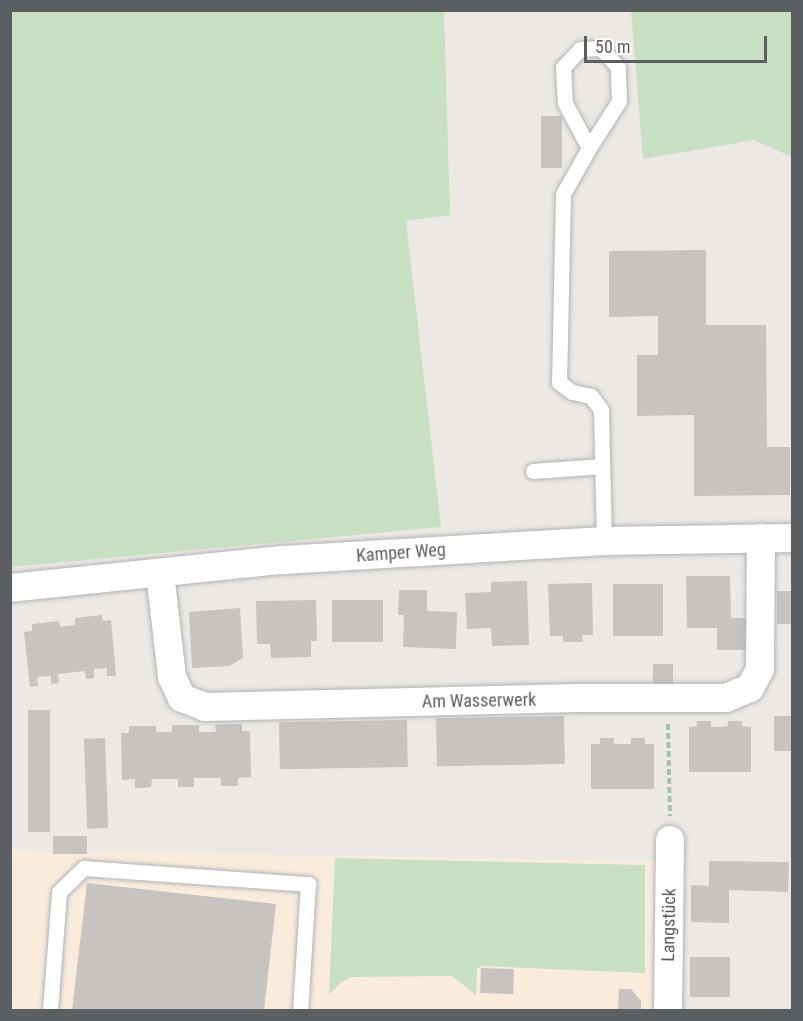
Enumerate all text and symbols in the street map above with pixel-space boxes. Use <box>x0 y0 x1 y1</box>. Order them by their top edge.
scale bar <box>587 24 770 62</box>
text: 50 m <box>595 36 630 57</box>
street label: Kamper Weg <box>356 539 446 567</box>
street label: Am Wasserwerk <box>422 689 536 713</box>
street label: Langstück <box>658 888 680 962</box>

